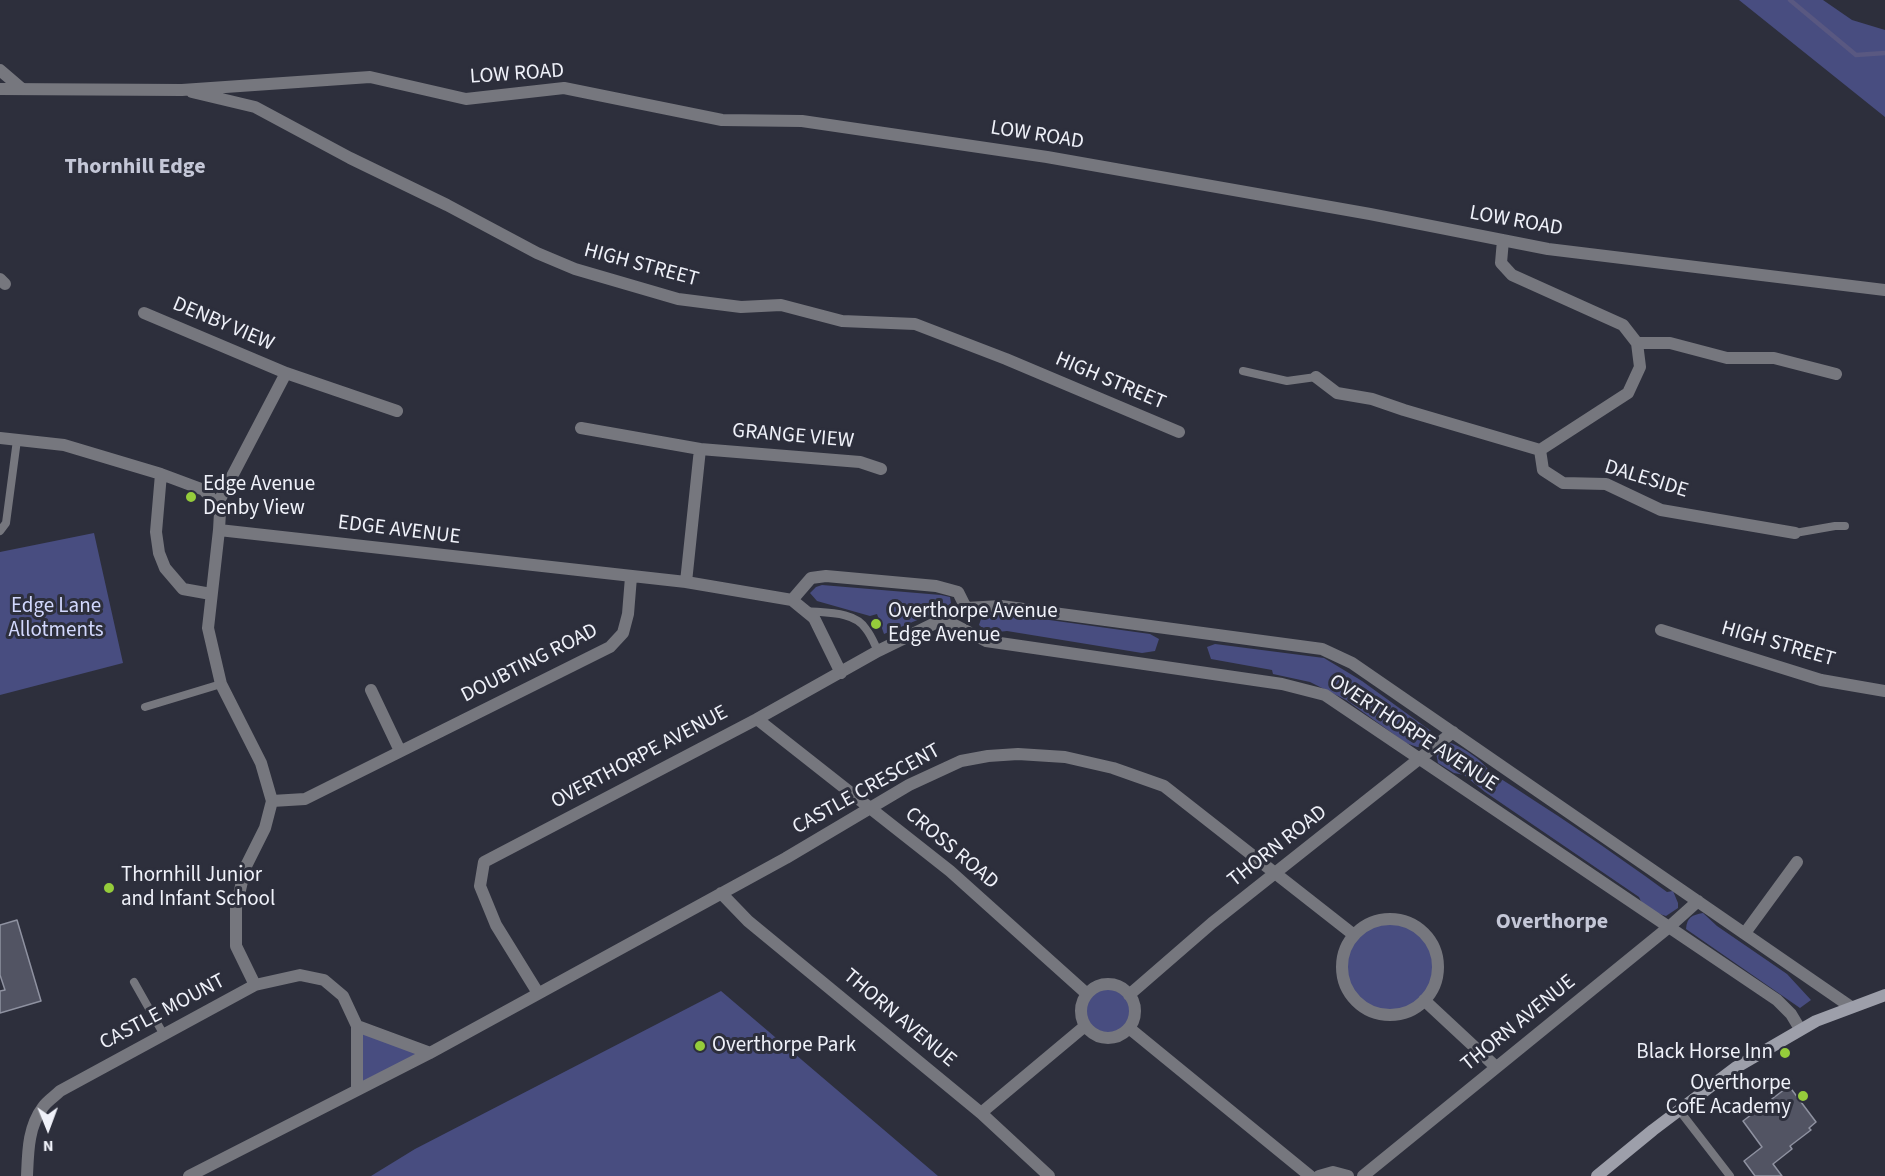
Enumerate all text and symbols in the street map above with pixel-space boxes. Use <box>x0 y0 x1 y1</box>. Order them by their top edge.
street label: LOW ROAD <box>469 59 565 91</box>
street label: LOW ROAD <box>989 116 1085 156</box>
district label: Thornhill Edge <box>64 155 206 181</box>
street label: LOW ROAD <box>1467 201 1565 243</box>
street label: HIGH STREET <box>581 239 701 293</box>
street label: DENBY VIEW <box>168 292 278 358</box>
street label: HIGH STREET <box>1051 347 1169 417</box>
street label: GRANGE VIEW <box>731 419 855 455</box>
street label: DALESIDE <box>1601 455 1691 505</box>
place label: Edge Avenue Denby View <box>203 472 315 522</box>
marker: Edge Avenue Denby View <box>184 490 198 504</box>
street label: EDGE AVENUE <box>336 511 462 551</box>
park label: Edge Lane Allotments <box>8 594 104 644</box>
place label: Overthorpe Avenue Edge Avenue <box>888 599 1058 649</box>
marker: Overthorpe Avenue Edge Avenue <box>869 617 883 631</box>
street label: HIGH STREET <box>1718 617 1838 673</box>
street label: DOUBTING ROAD <box>458 619 602 709</box>
street label: OVERTHORPE AVENUE <box>1324 670 1502 798</box>
street label: OVERTHORPE AVENUE <box>547 701 733 815</box>
street label: CASTLE CRESCENT <box>789 739 945 841</box>
street label: THORN ROAD <box>1224 801 1332 893</box>
street label: CROSS ROAD <box>899 803 1003 895</box>
place label: Thornhill Junior and Infant School <box>121 863 275 913</box>
marker: Thornhill Junior and Infant School <box>102 881 116 895</box>
district label: Overthorpe <box>1496 910 1608 936</box>
street label: THORN AVENUE <box>837 964 961 1074</box>
street label: CASTLE MOUNT <box>96 969 230 1057</box>
street label: THORN AVENUE <box>1457 970 1581 1078</box>
place label: Overthorpe Park <box>712 1033 856 1059</box>
marker: Overthorpe Park <box>693 1039 707 1053</box>
place label: Black Horse Inn <box>1636 1040 1773 1066</box>
marker: Black Horse Inn <box>1778 1046 1792 1060</box>
place label: Overthorpe CofE Academy <box>1666 1071 1791 1121</box>
marker: Overthorpe CofE Academy <box>1796 1089 1810 1103</box>
north arrow <box>18 1098 78 1158</box>
text: N <box>43 1135 54 1157</box>

